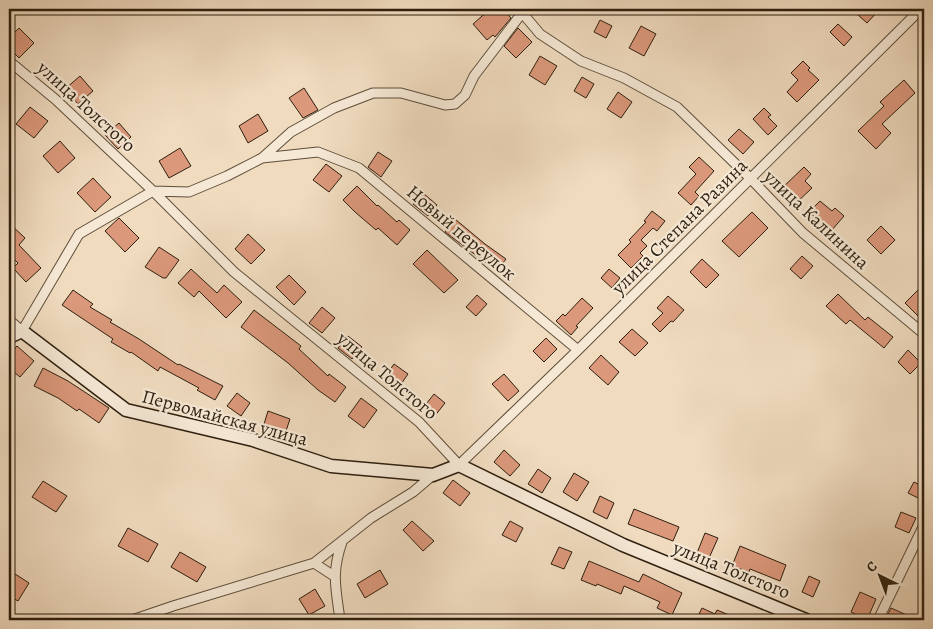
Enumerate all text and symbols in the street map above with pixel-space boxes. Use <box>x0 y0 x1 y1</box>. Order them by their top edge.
street label: улица Толстого <box>31 55 141 158</box>
street label: улица Степана Разина <box>605 153 754 301</box>
street label: улица Калинина <box>757 163 875 276</box>
street label: Новый переулок <box>401 179 522 286</box>
street label: улица Толстого <box>331 325 443 426</box>
street label: Первомайская улица <box>139 383 311 453</box>
street label: улица Толстого <box>668 534 794 605</box>
north arrow <box>856 552 906 602</box>
text: С <box>862 557 881 577</box>

